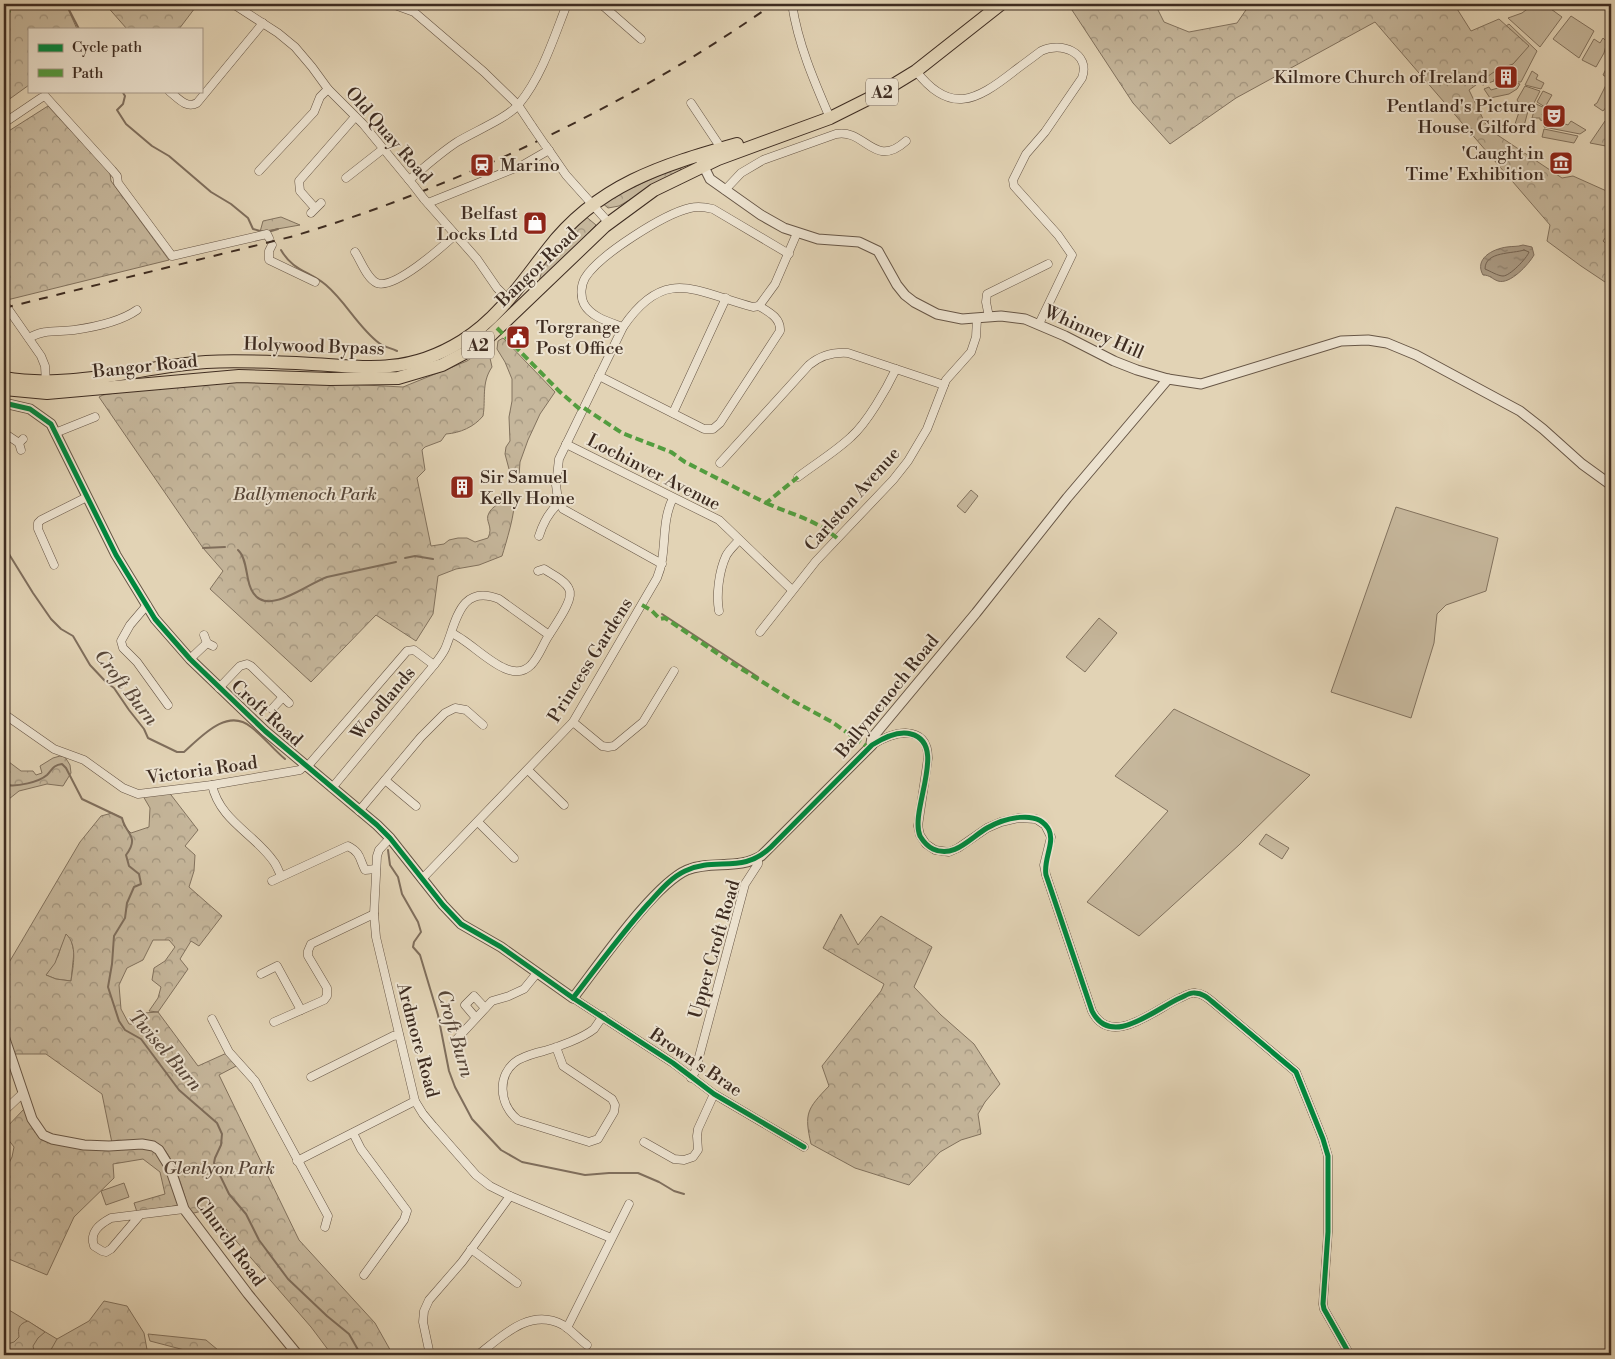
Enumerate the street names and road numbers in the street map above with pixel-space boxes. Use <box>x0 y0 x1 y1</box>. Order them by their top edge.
road number: A2 <box>866 78 898 105</box>
street label: Old Quay Road <box>340 82 437 189</box>
street label: Bangor Road <box>491 222 584 313</box>
street label: Whinney Hill <box>1039 300 1148 365</box>
road number: A2 <box>462 332 494 358</box>
street label: Holywood Bypass <box>243 333 385 360</box>
street label: Bangor Road <box>91 349 199 384</box>
street label: Lochinver Avenue <box>583 429 724 516</box>
street label: Carlston Avenue <box>800 442 905 556</box>
street label: Princess Gardens <box>543 594 638 727</box>
street label: Ballymenoch Road <box>830 629 945 763</box>
street label: Woodlands <box>345 662 421 746</box>
street label: Croft Road <box>226 675 308 752</box>
street label: Victoria Road <box>144 751 260 790</box>
street label: Upper Croft Road <box>684 876 745 1021</box>
street label: Ardmore Road <box>391 979 444 1101</box>
street label: Brown's Brae <box>644 1022 747 1102</box>
street label: Church Road <box>189 1192 271 1292</box>

